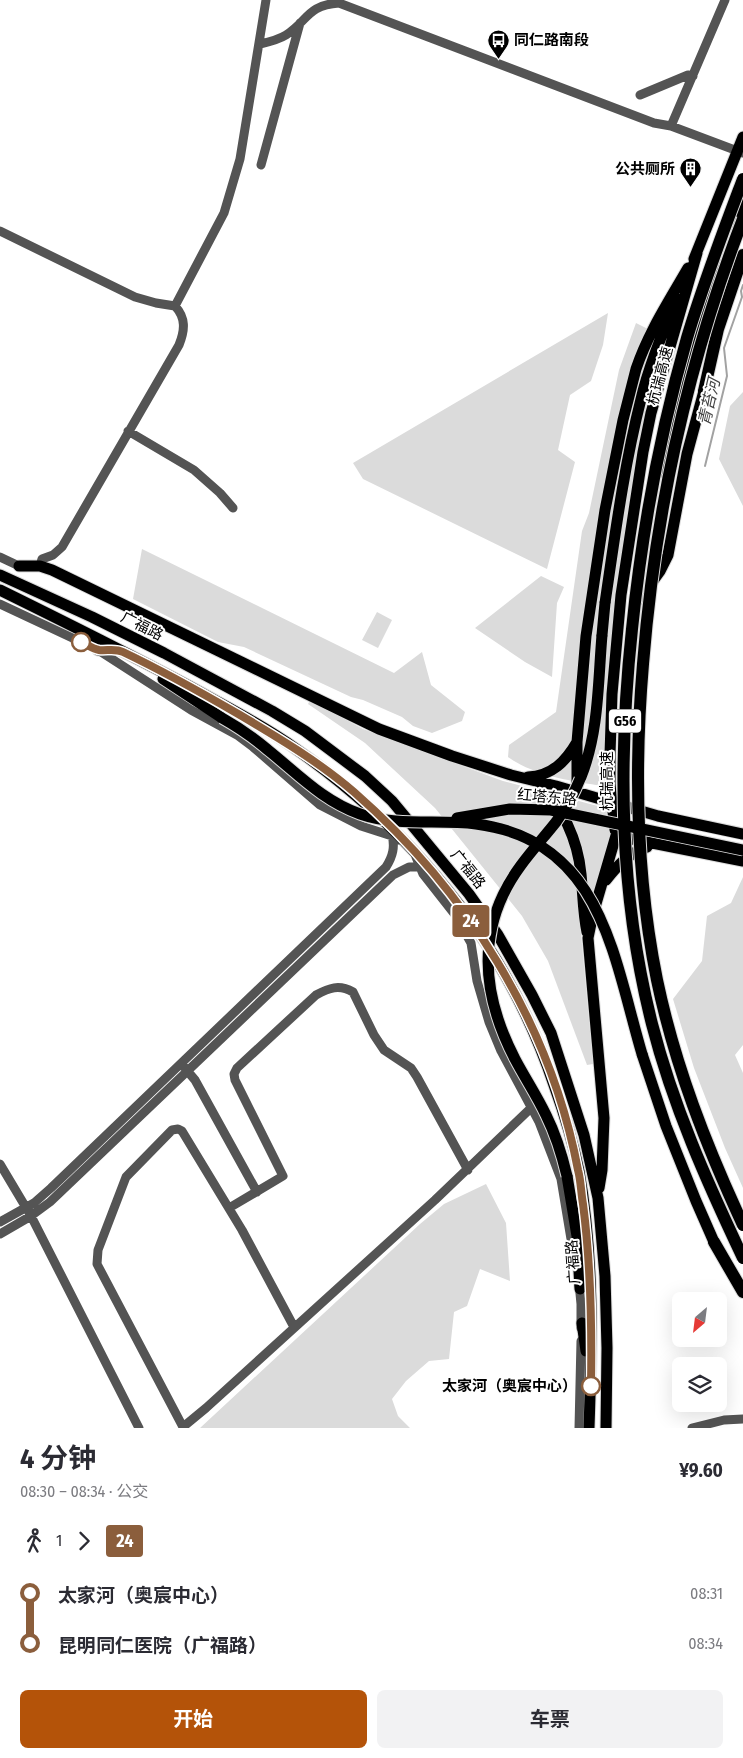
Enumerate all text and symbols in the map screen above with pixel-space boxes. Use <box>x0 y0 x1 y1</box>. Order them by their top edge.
bus stop icon: 同仁路南段 <box>486 28 510 59</box>
place label: 同仁路南段 <box>514 31 589 49</box>
building icon: 公共厕所 <box>679 157 703 188</box>
place label: 公共厕所 <box>615 160 675 178</box>
street label: 杭瑞高速 <box>644 345 676 407</box>
water label: 青苔河 <box>694 374 724 428</box>
street label: 广福路 <box>118 608 166 644</box>
unlabelled marker <box>71 632 91 652</box>
road number: G56 <box>609 709 641 732</box>
street label: 杭瑞高速 <box>598 751 616 811</box>
street label: 红塔东路 <box>516 785 578 809</box>
street label: 广福路 <box>447 846 489 892</box>
line badge: 24 <box>448 905 494 937</box>
text: 24 <box>462 910 480 932</box>
street label: 广福路 <box>562 1239 584 1285</box>
north arrow <box>672 1292 728 1348</box>
map controls <box>672 1292 727 1412</box>
button: layers <box>672 1357 727 1412</box>
marker: 太家河（奥宸中心） <box>581 1376 601 1396</box>
place label: 太家河（奥宸中心） <box>442 1377 577 1395</box>
text: 4 分钟 <box>20 1442 96 1475</box>
text: ¥9.60 <box>679 1459 723 1482</box>
text: 08:30 – 08:34 · 公交 <box>20 1482 148 1501</box>
icon: walk <box>20 1527 48 1555</box>
icon: forward <box>70 1527 98 1555</box>
text: 24 <box>116 1530 133 1552</box>
text: 1 <box>56 1531 62 1550</box>
text: 太家河（奥宸中心） <box>58 1584 229 1607</box>
text: 08:31 <box>690 1584 723 1603</box>
text: 昆明同仁医院（广福路） <box>58 1634 267 1657</box>
text: 08:34 <box>688 1634 723 1653</box>
button: 开始 <box>20 1690 367 1748</box>
button: 车票 <box>377 1690 723 1748</box>

